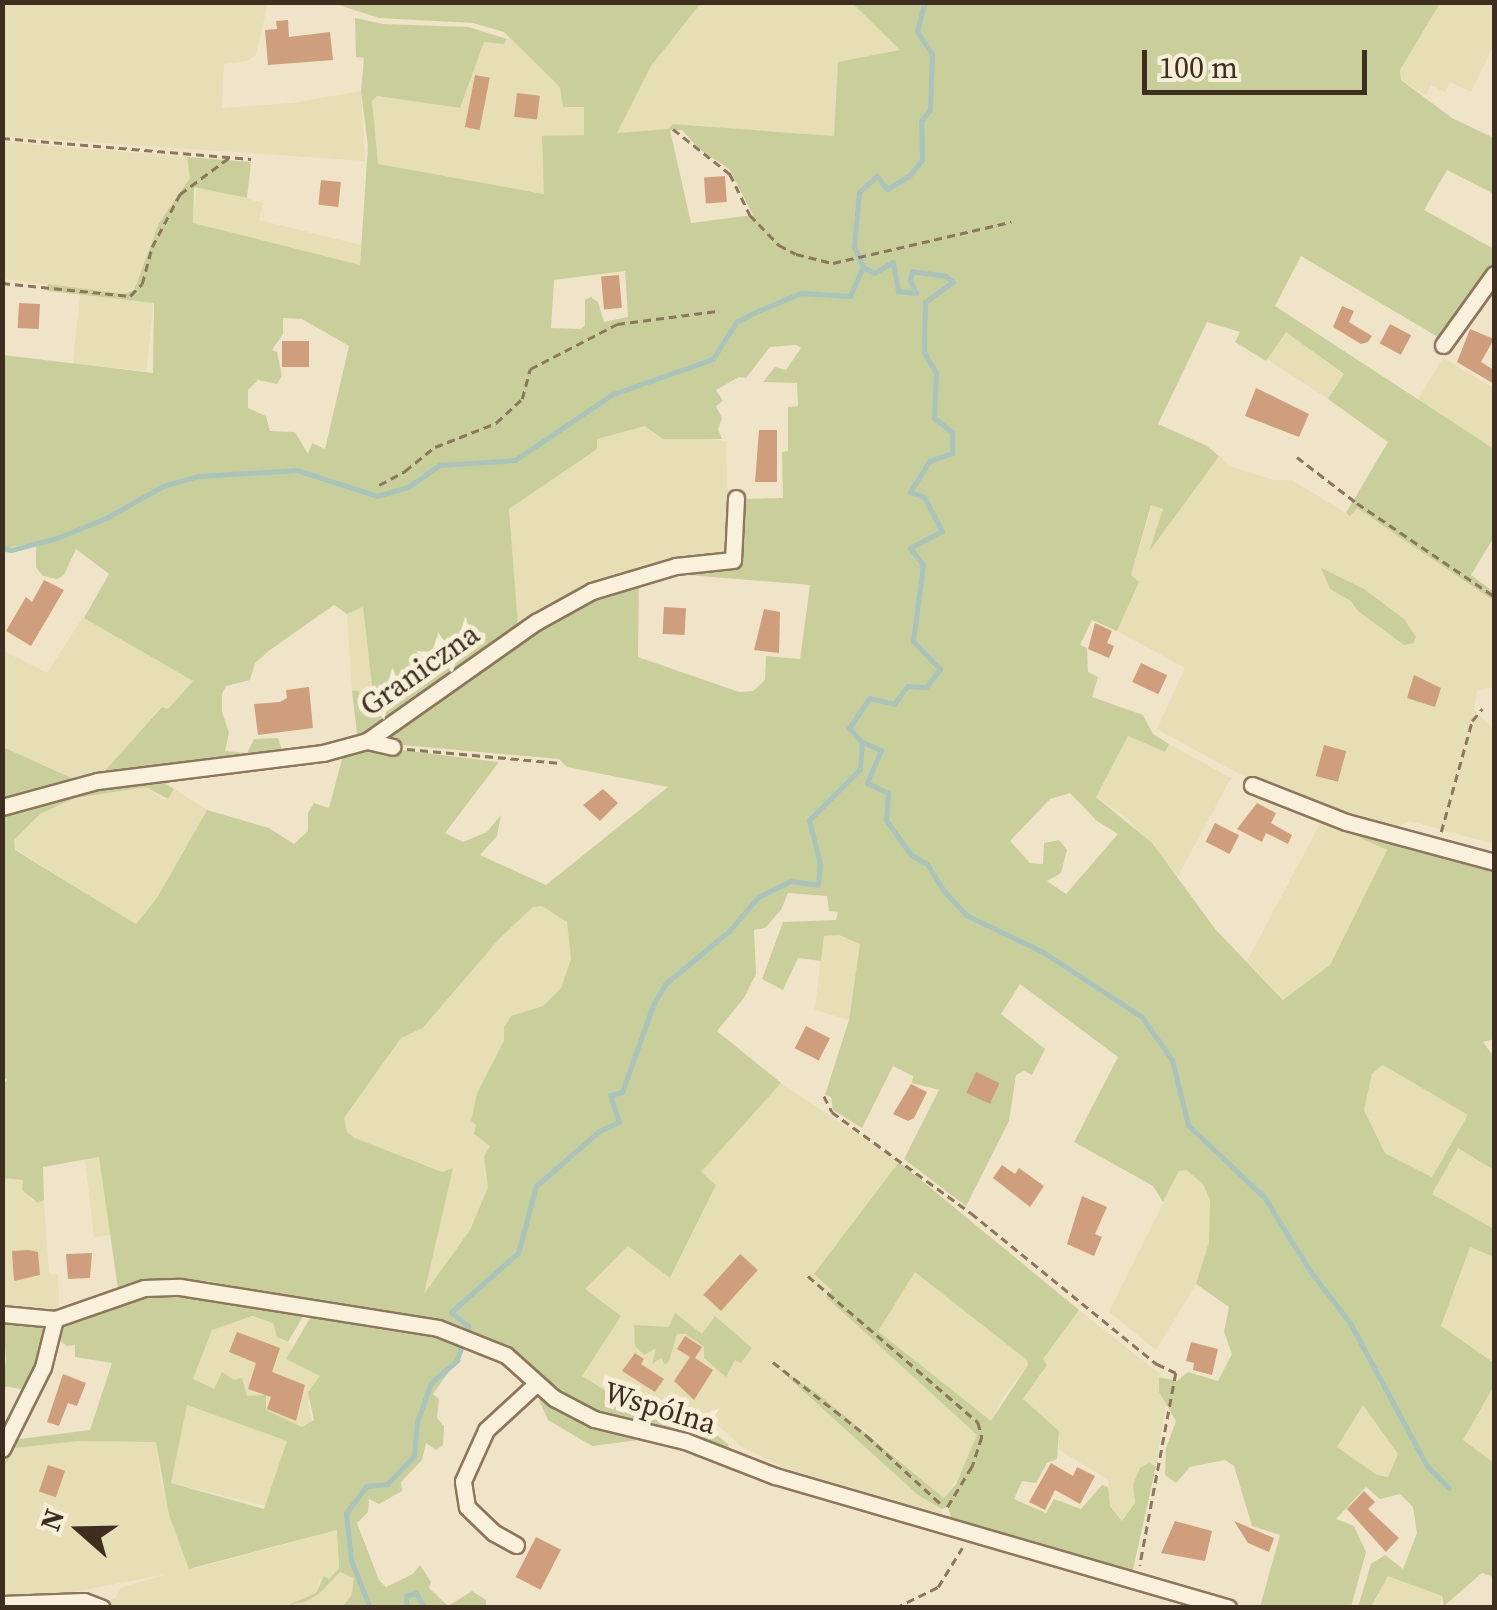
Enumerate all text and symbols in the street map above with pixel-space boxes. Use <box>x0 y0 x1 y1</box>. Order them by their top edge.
scale bar <box>1147 30 1372 92</box>
text: 100 m <box>1159 47 1238 88</box>
street label: Graniczna <box>354 616 486 724</box>
street label: Wspólna <box>599 1374 721 1442</box>
north arrow <box>30 1480 130 1580</box>
text: N <box>30 1504 73 1536</box>

